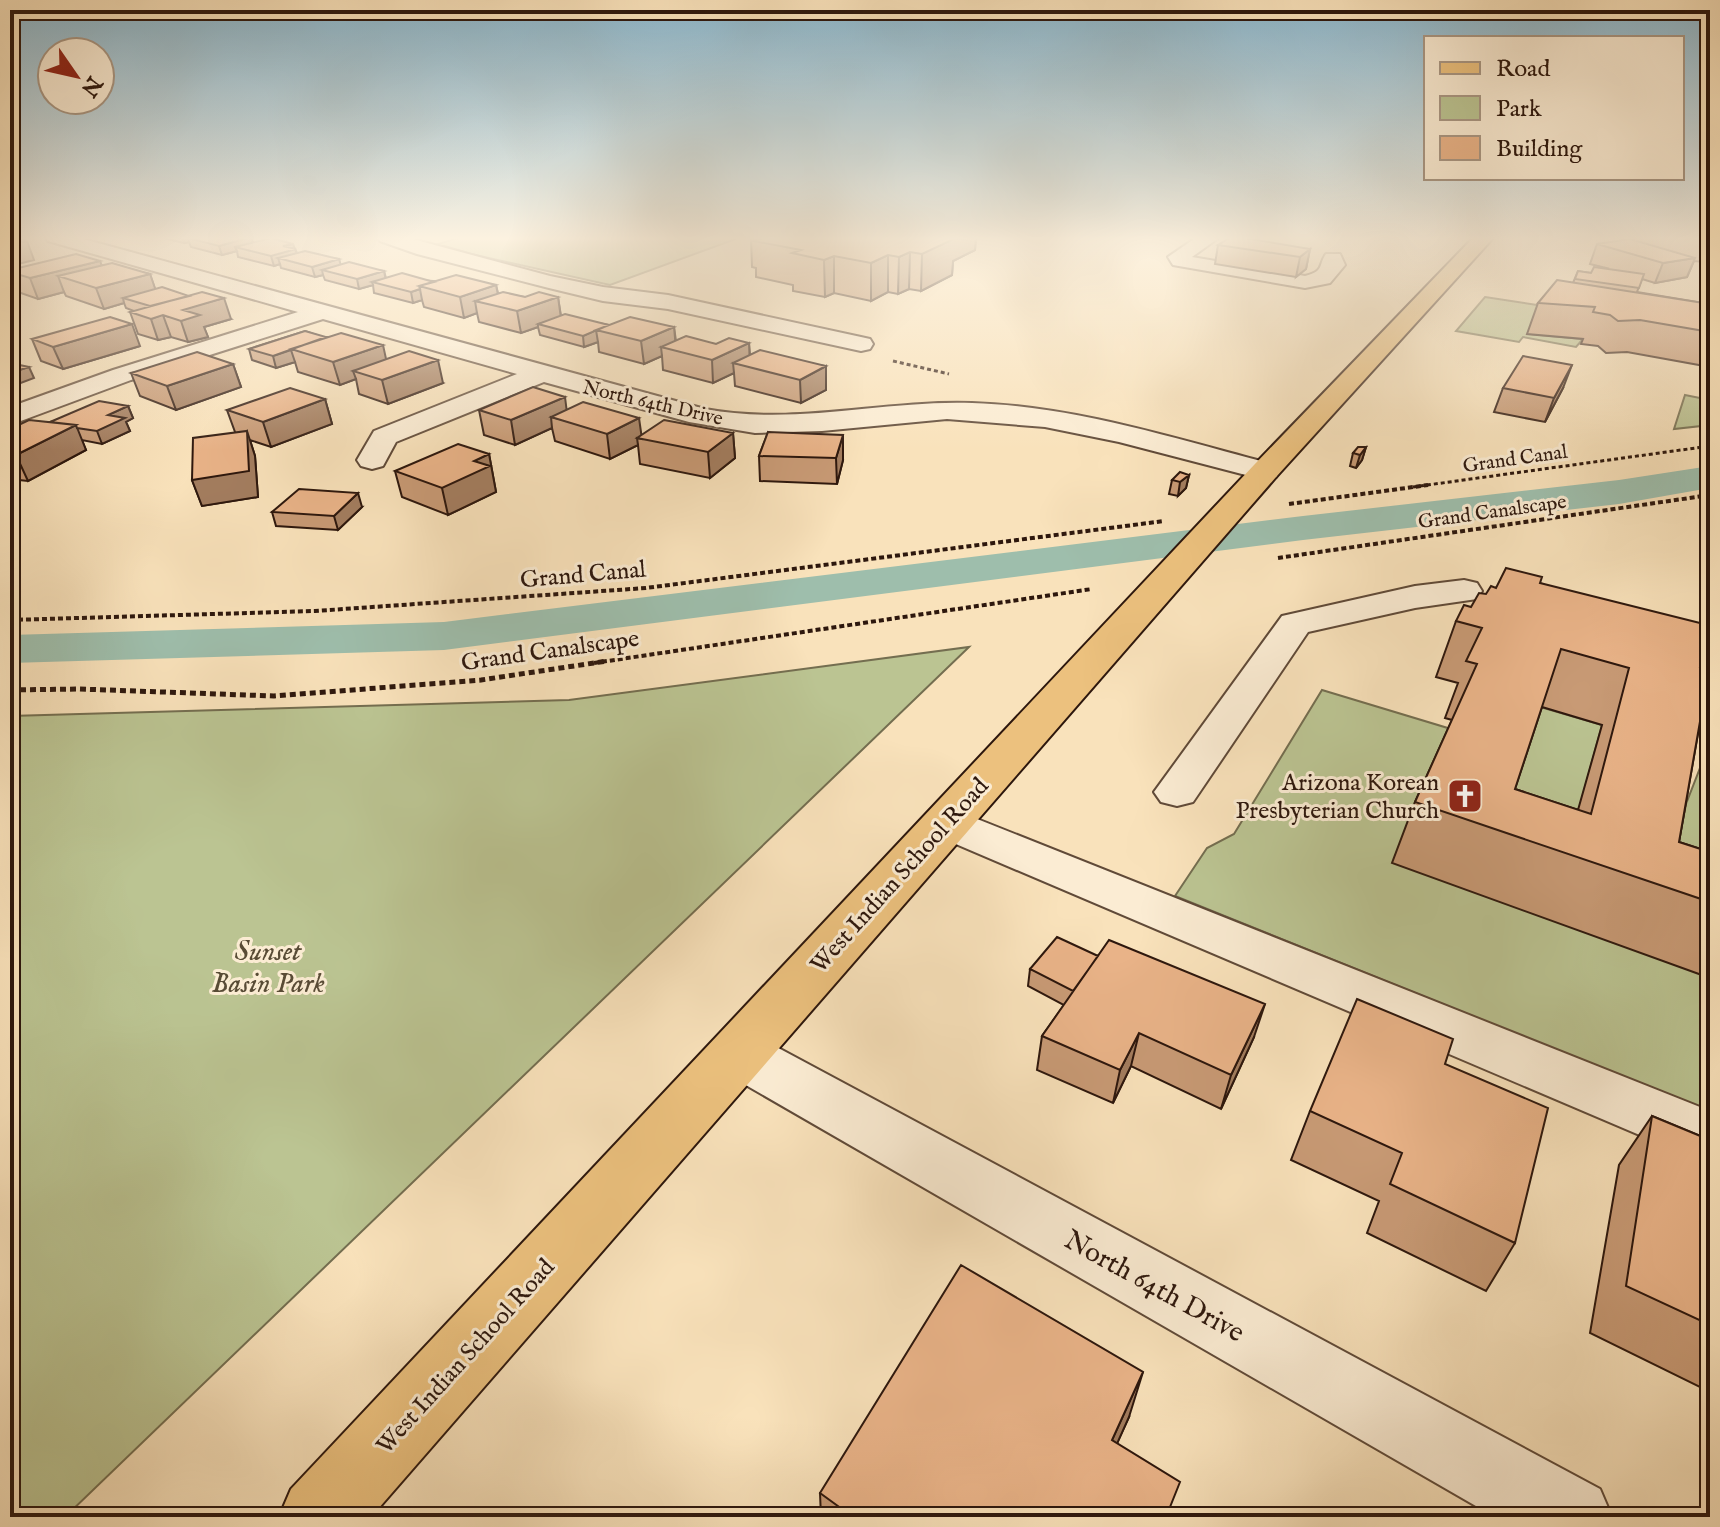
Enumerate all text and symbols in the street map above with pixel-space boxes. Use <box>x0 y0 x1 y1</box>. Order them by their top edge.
north arrow <box>36 36 116 116</box>
legend <box>1424 36 1684 180</box>
text: Road <box>1496 54 1550 85</box>
text: N <box>74 70 108 102</box>
text: Park <box>1496 94 1542 125</box>
text: Building <box>1496 134 1583 165</box>
street label: North 64th Drive <box>580 375 725 432</box>
street label: Grand Canal <box>1461 440 1570 479</box>
street label: Grand Canalscape <box>1416 490 1568 535</box>
street label: Grand Canal <box>519 555 648 596</box>
street label: Grand Canalscape <box>459 624 641 679</box>
place label: Arizona Korean Presbyterian Church <box>1235 768 1439 827</box>
street label: West Indian School Road <box>804 772 996 980</box>
church icon: Arizona Korean Presbyterian Church <box>1446 777 1484 815</box>
park label: Sunset Basin Park <box>211 935 325 1002</box>
street label: North 64th Drive <box>1058 1223 1250 1351</box>
street label: West Indian School Road <box>370 1253 562 1461</box>

